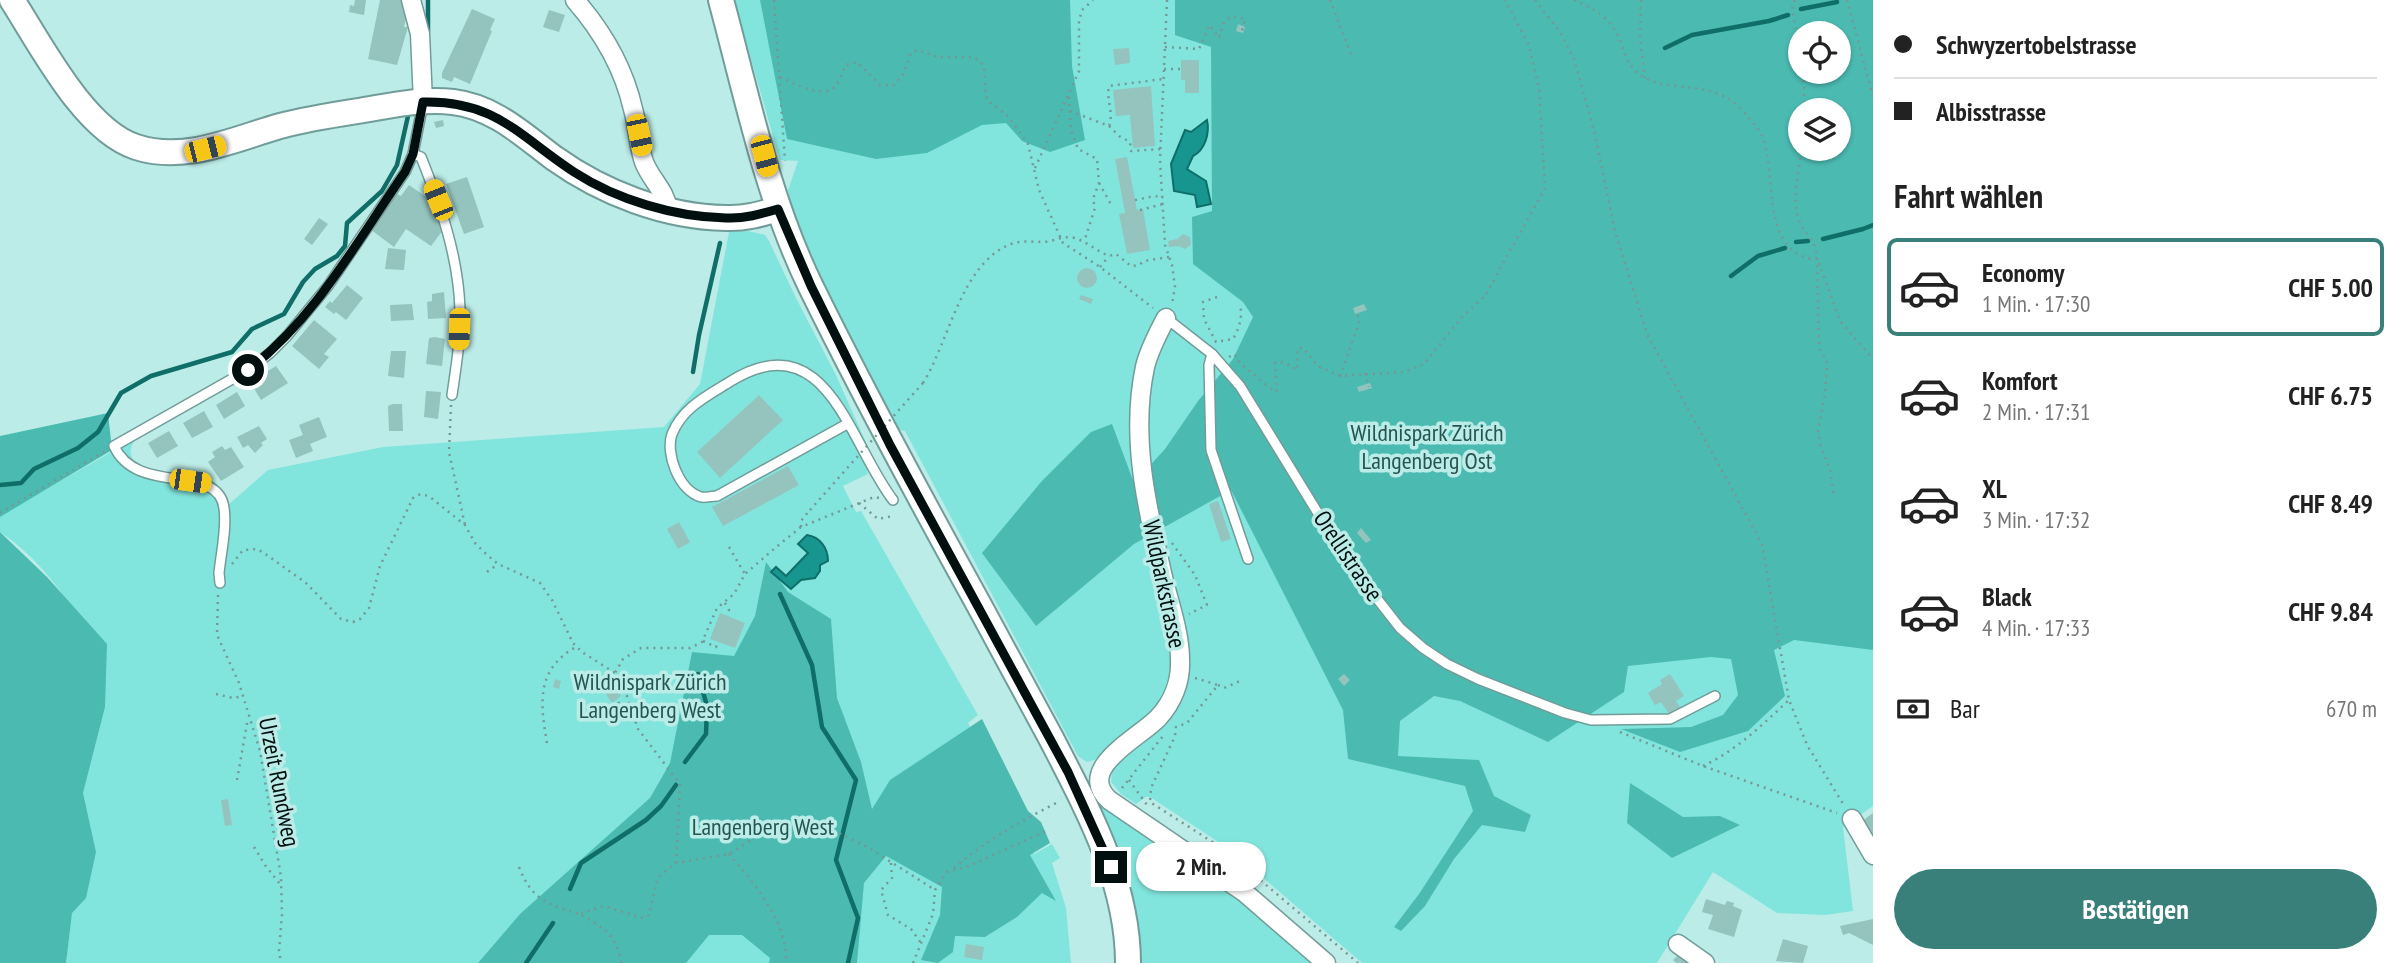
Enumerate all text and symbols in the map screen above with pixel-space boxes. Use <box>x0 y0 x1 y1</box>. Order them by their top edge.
map controls <box>1788 21 1851 161</box>
button: locate <box>1788 21 1851 84</box>
text: Schwyzertobelstrasse <box>1936 28 2137 61</box>
text: Albisstrasse <box>1936 95 2046 128</box>
button: layers <box>1788 98 1851 161</box>
car <box>625 112 654 158</box>
car <box>749 133 780 179</box>
car <box>183 134 228 164</box>
text: Fahrt wählen <box>1894 175 2043 217</box>
car <box>421 177 456 223</box>
icon: car <box>1898 256 1961 319</box>
text: Economy <box>1982 256 2064 289</box>
text: CHF 5.00 <box>2288 271 2373 304</box>
text: 1 Min. · 17:30 <box>1982 289 2090 318</box>
car <box>448 308 471 350</box>
route start <box>232 354 264 386</box>
icon: car <box>1898 364 1961 427</box>
text: Komfort <box>1982 364 2058 397</box>
text: CHF 6.75 <box>2288 379 2373 412</box>
text: 2 Min. · 17:31 <box>1982 397 2090 426</box>
park label: Wildnispark Zürich Langenberg Ost <box>1350 417 1504 476</box>
car <box>168 468 213 494</box>
icon: car <box>1898 472 1961 535</box>
text: XL <box>1982 472 2007 505</box>
text: CHF 8.49 <box>2288 487 2373 520</box>
street label: Orellistrasse <box>1307 504 1390 607</box>
text: 3 Min. · 17:32 <box>1982 505 2090 534</box>
street label: Wildparkstrasse <box>1136 517 1193 651</box>
icon: car <box>1898 580 1961 643</box>
text: Black <box>1982 580 2032 613</box>
text: CHF 9.84 <box>2288 595 2373 628</box>
text: 4 Min. · 17:33 <box>1982 613 2090 642</box>
park label: Wildnispark Zürich Langenberg West <box>573 666 727 725</box>
icon: cash <box>1894 690 1932 728</box>
text: Bar <box>1950 692 1980 725</box>
text: 670 m <box>2326 694 2377 723</box>
street label: Urzeit Rundweg <box>252 715 307 849</box>
park label: Langenberg West <box>692 811 835 842</box>
callout: 2 Min. <box>1136 842 1265 892</box>
route end <box>1095 851 1127 883</box>
text: 2 Min. <box>1175 852 1227 881</box>
button: Bestätigen <box>1894 869 2377 949</box>

